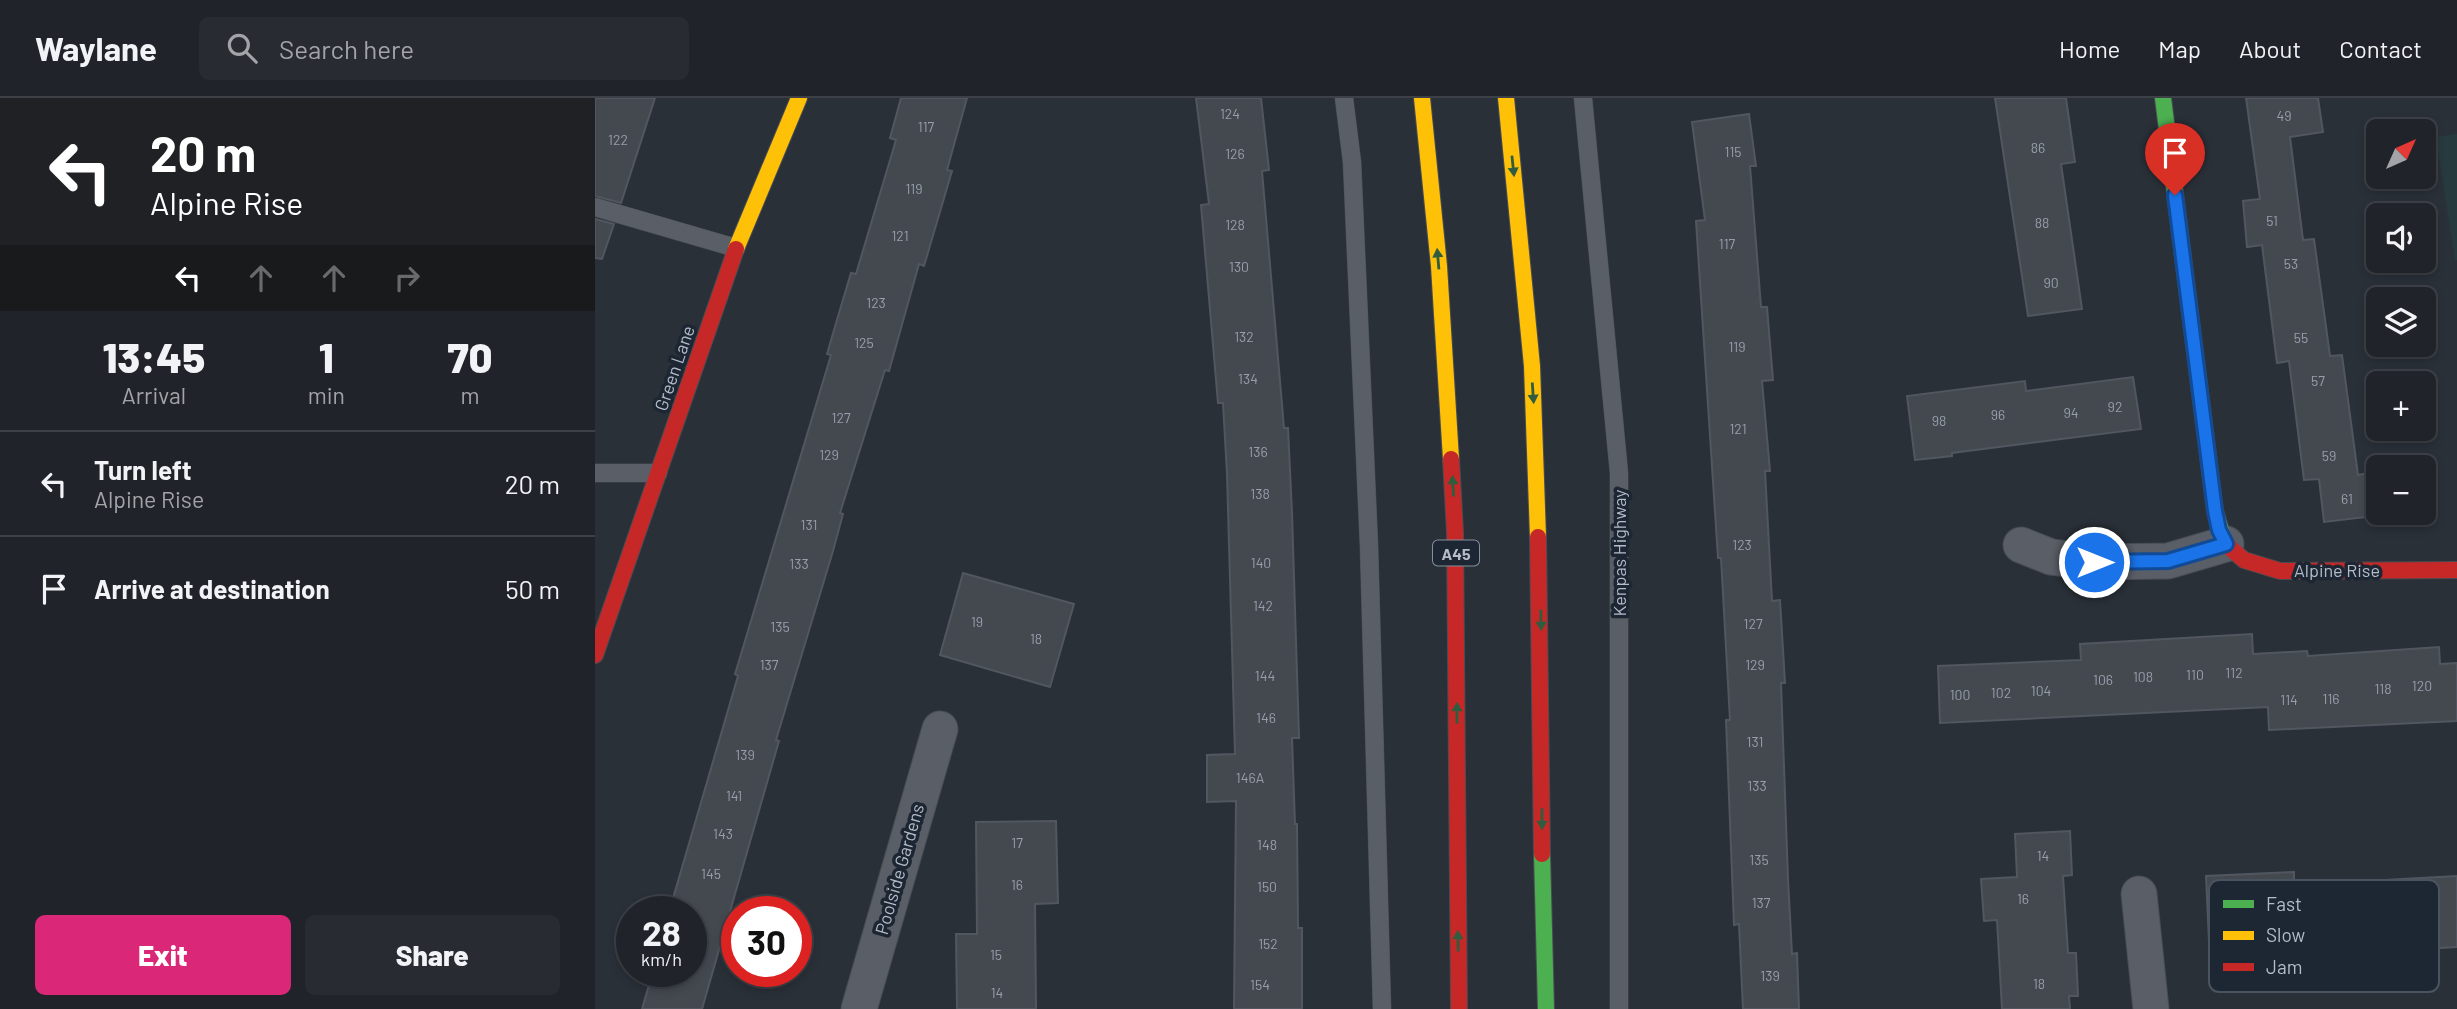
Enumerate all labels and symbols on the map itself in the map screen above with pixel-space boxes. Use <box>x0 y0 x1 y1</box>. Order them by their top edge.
house number: 124 <box>1220 105 1240 122</box>
house number: 49 <box>2276 107 2292 124</box>
house number: 117 <box>918 118 935 135</box>
north arrow <box>2366 119 2436 189</box>
pin <box>2145 123 2205 195</box>
house number: 122 <box>608 131 628 148</box>
house number: 86 <box>2031 139 2045 156</box>
house number: 115 <box>1724 143 1742 160</box>
house number: 126 <box>1225 145 1245 162</box>
one-way arrow <box>1508 155 1519 177</box>
house number: 119 <box>905 180 923 197</box>
house number: 51 <box>2266 212 2278 229</box>
house number: 88 <box>2035 214 2049 231</box>
house number: 128 <box>1225 216 1245 233</box>
house number: 121 <box>891 227 909 244</box>
house number: 117 <box>1719 235 1736 252</box>
one-way arrow <box>1433 248 1444 270</box>
house number: 53 <box>2284 255 2298 272</box>
house number: 130 <box>1229 258 1249 275</box>
house number: 90 <box>2043 274 2059 291</box>
house number: 123 <box>866 294 886 311</box>
street label: Green Lane <box>649 323 699 413</box>
house number: 132 <box>1234 328 1254 345</box>
house number: 55 <box>2294 329 2308 346</box>
house number: 125 <box>854 334 874 351</box>
house number: 119 <box>1728 338 1746 355</box>
house number: 134 <box>1238 370 1258 387</box>
house number: 57 <box>2311 372 2325 389</box>
one-way arrow <box>1528 382 1539 404</box>
house number: 92 <box>2108 398 2122 415</box>
house number: 94 <box>2063 404 2079 421</box>
house number: 96 <box>1991 406 2005 423</box>
house number: 127 <box>831 409 851 426</box>
house number: 98 <box>1932 412 1946 429</box>
house number: 121 <box>1729 420 1747 437</box>
house number: 136 <box>1248 443 1268 460</box>
house number: 129 <box>819 446 839 463</box>
house number: 59 <box>2322 447 2336 464</box>
one-way arrow <box>1447 475 1458 497</box>
house number: 138 <box>1250 485 1270 502</box>
street label: Kenpas Highway <box>1608 489 1630 617</box>
house number: 61 <box>2341 490 2353 507</box>
house number: 131 <box>801 516 817 533</box>
position arrow <box>2057 525 2131 599</box>
house number: 123 <box>1732 536 1752 553</box>
road number: A45 <box>1433 540 1479 566</box>
house number: 140 <box>1251 554 1271 571</box>
house number: 133 <box>789 555 809 572</box>
street label: Alpine Rise <box>2294 559 2380 581</box>
house number: 142 <box>1253 597 1273 614</box>
one-way arrow <box>1535 609 1546 631</box>
house number: 19 <box>971 613 983 630</box>
house number: 127 <box>1743 615 1763 632</box>
house number: 135 <box>770 618 790 635</box>
house number: 18 <box>1030 630 1042 647</box>
house number: 137 <box>760 656 779 673</box>
house number: 129 <box>1745 656 1765 673</box>
house number: 112 <box>2225 664 2243 681</box>
house number: 110 <box>2186 666 2204 683</box>
house number: 144 <box>1255 667 1275 684</box>
house number: 108 <box>2133 668 2153 685</box>
house number: 106 <box>2093 671 2113 688</box>
house number: 120 <box>2412 677 2432 694</box>
house number: 118 <box>2374 680 2392 697</box>
house number: 104 <box>2031 682 2051 699</box>
house number: 102 <box>1991 684 2011 701</box>
house number: 100 <box>1950 686 1970 703</box>
house number: 116 <box>2322 690 2340 707</box>
house number: 114 <box>2280 691 2298 708</box>
one-way arrow <box>1451 702 1462 724</box>
house number: 146 <box>1256 709 1276 726</box>
house number: 131 <box>1747 733 1763 750</box>
house number: 139 <box>735 746 755 763</box>
house number: 146A <box>1236 769 1265 786</box>
house number: 133 <box>1747 777 1767 794</box>
house number: 141 <box>726 787 742 804</box>
street label: Poolside Gardens <box>870 801 928 937</box>
one-way arrow <box>1536 808 1548 830</box>
house number: 143 <box>713 825 733 842</box>
house number: 17 <box>1011 834 1023 851</box>
house number: 148 <box>1257 836 1277 853</box>
house number: 14 <box>2037 847 2049 864</box>
house number: 135 <box>1749 851 1769 868</box>
house number: 145 <box>701 865 721 882</box>
house number: 16 <box>1011 876 1023 893</box>
house number: 150 <box>1257 878 1277 895</box>
legend <box>2209 880 2439 992</box>
house number: 16 <box>2017 890 2029 907</box>
text: Fast <box>2266 892 2302 915</box>
house number: 137 <box>1752 894 1771 911</box>
speed limit sign: 30 <box>721 896 812 987</box>
text: Slow <box>2266 923 2305 946</box>
one-way arrow <box>1452 930 1464 952</box>
house number: 152 <box>1258 935 1278 952</box>
house number: 15 <box>990 946 1002 963</box>
text: Jam <box>2266 955 2302 978</box>
house number: 139 <box>1760 967 1780 984</box>
house number: 18 <box>2033 975 2045 992</box>
house number: 154 <box>1250 976 1270 993</box>
house number: 14 <box>991 984 1003 1001</box>

